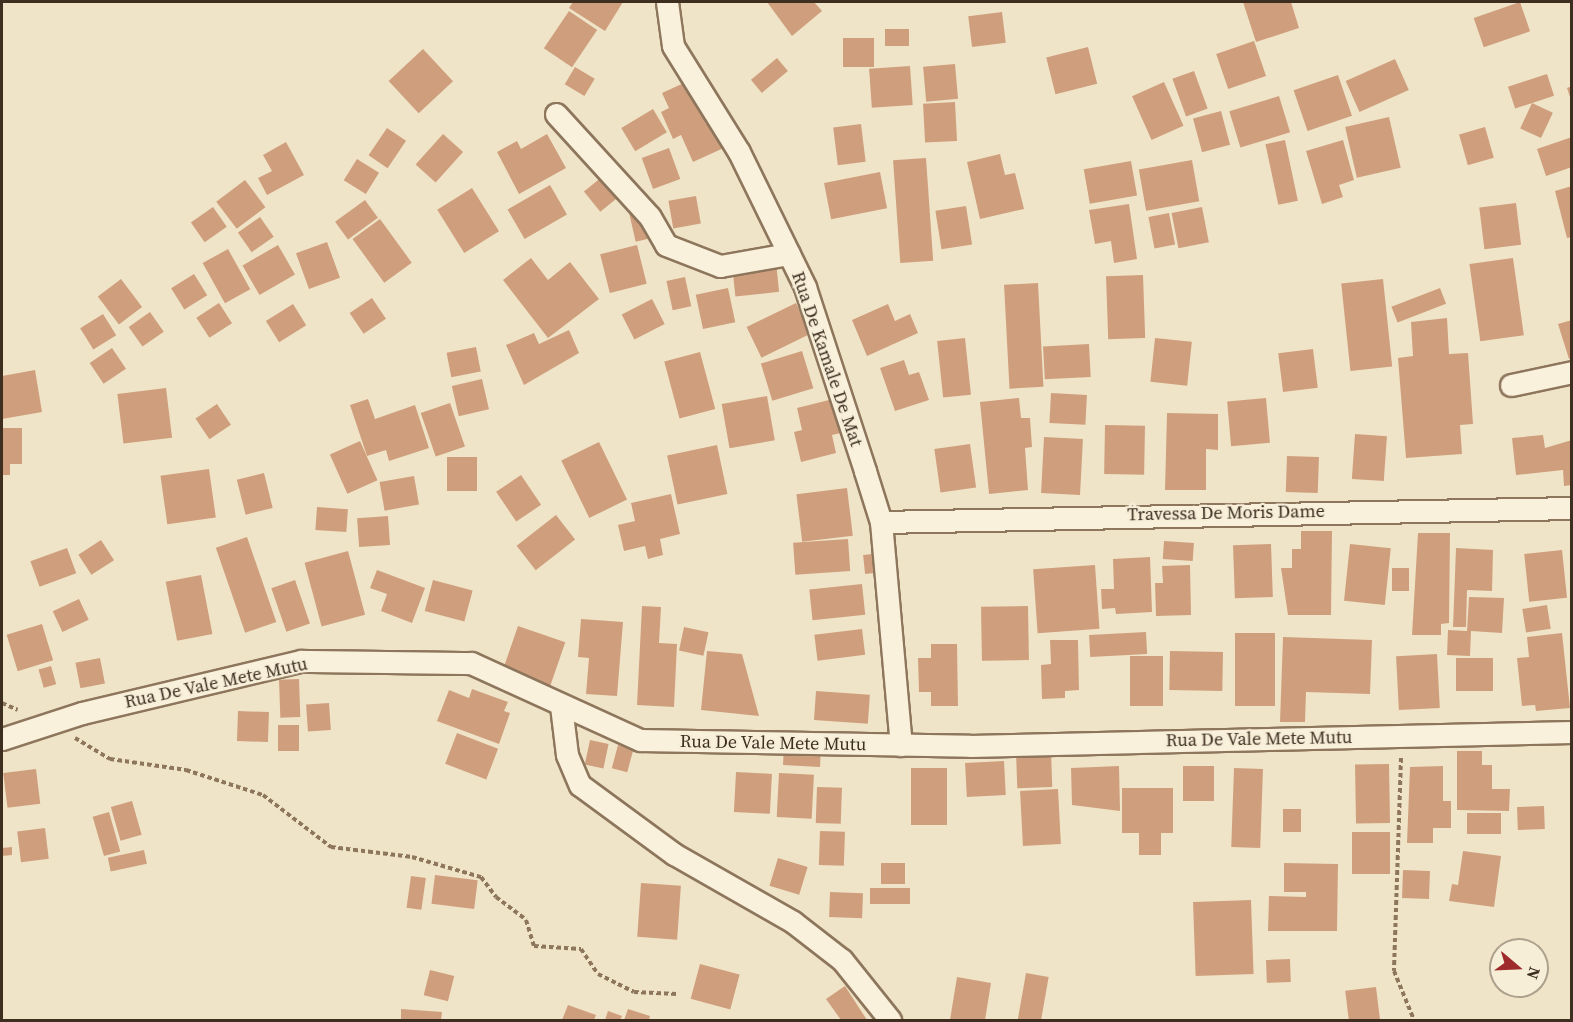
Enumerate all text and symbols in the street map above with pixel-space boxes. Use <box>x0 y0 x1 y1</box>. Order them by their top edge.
street label: Rua De Kamale De Mat <box>787 269 867 449</box>
street label: Travessa De Moris Dame <box>1127 500 1325 526</box>
street label: Rua De Vale Mete Mutu <box>122 653 310 713</box>
street label: Rua De Vale Mete Mutu <box>1165 727 1353 751</box>
street label: Rua De Vale Mete Mutu <box>679 731 867 755</box>
north arrow <box>1489 938 1549 998</box>
text: N <box>1522 964 1546 982</box>

